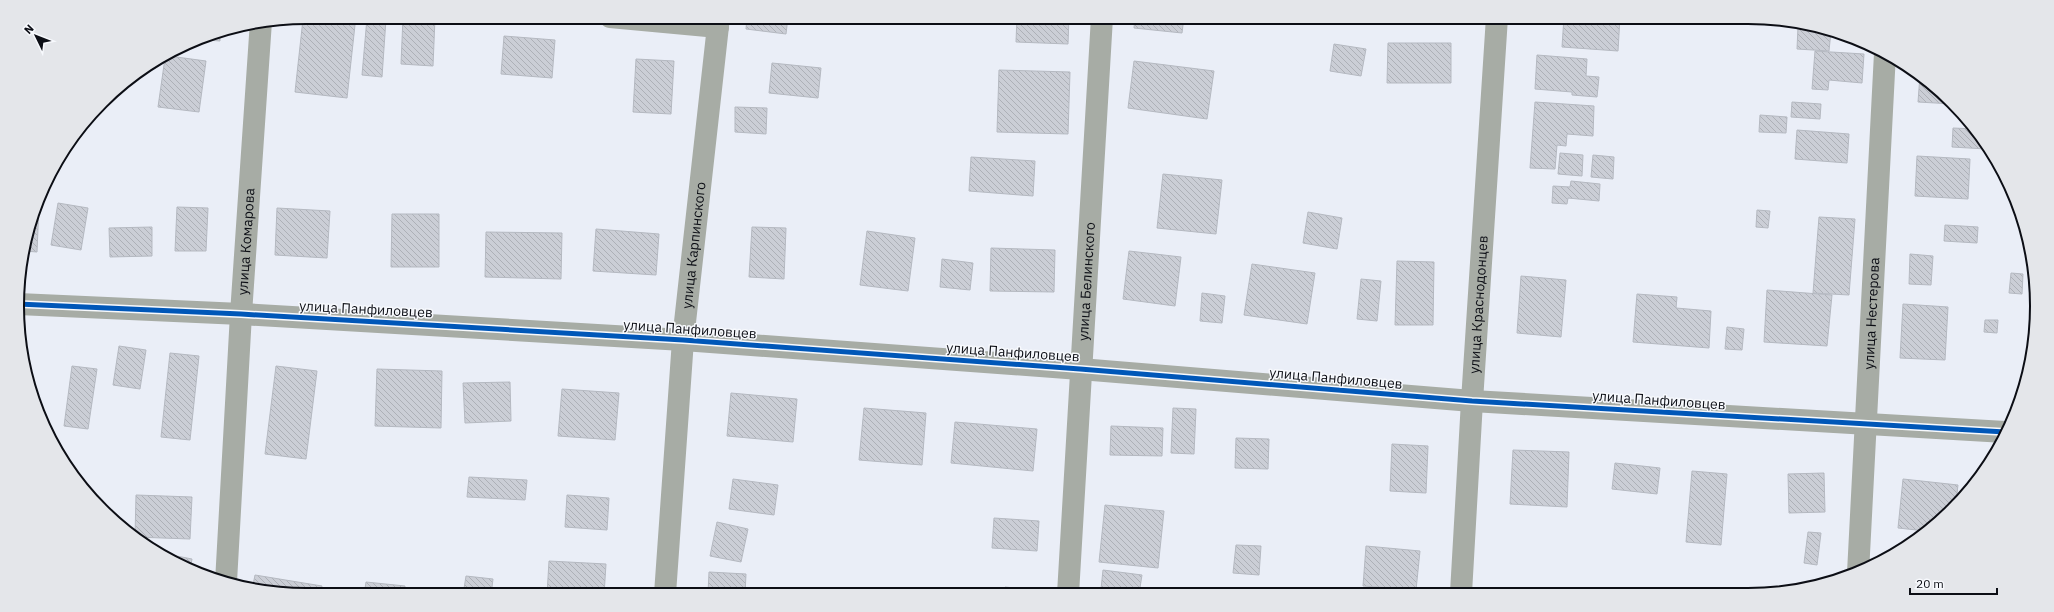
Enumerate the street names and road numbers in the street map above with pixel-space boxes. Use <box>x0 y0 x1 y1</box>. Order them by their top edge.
street label: улица Карпинского <box>678 181 710 310</box>
street label: улица Комарова <box>233 187 259 296</box>
street label: улица Белинского <box>1074 221 1099 342</box>
street label: улица Краснодонцев <box>1465 235 1492 374</box>
street label: улица Нестерова <box>1860 256 1883 370</box>
street label: улица Панфиловцев <box>299 297 433 321</box>
street label: улица Панфиловцев <box>623 315 757 343</box>
street label: улица Панфиловцев <box>946 338 1080 366</box>
street label: улица Панфиловцев <box>1269 363 1403 393</box>
street label: улица Панфиловцев <box>1592 386 1726 414</box>

